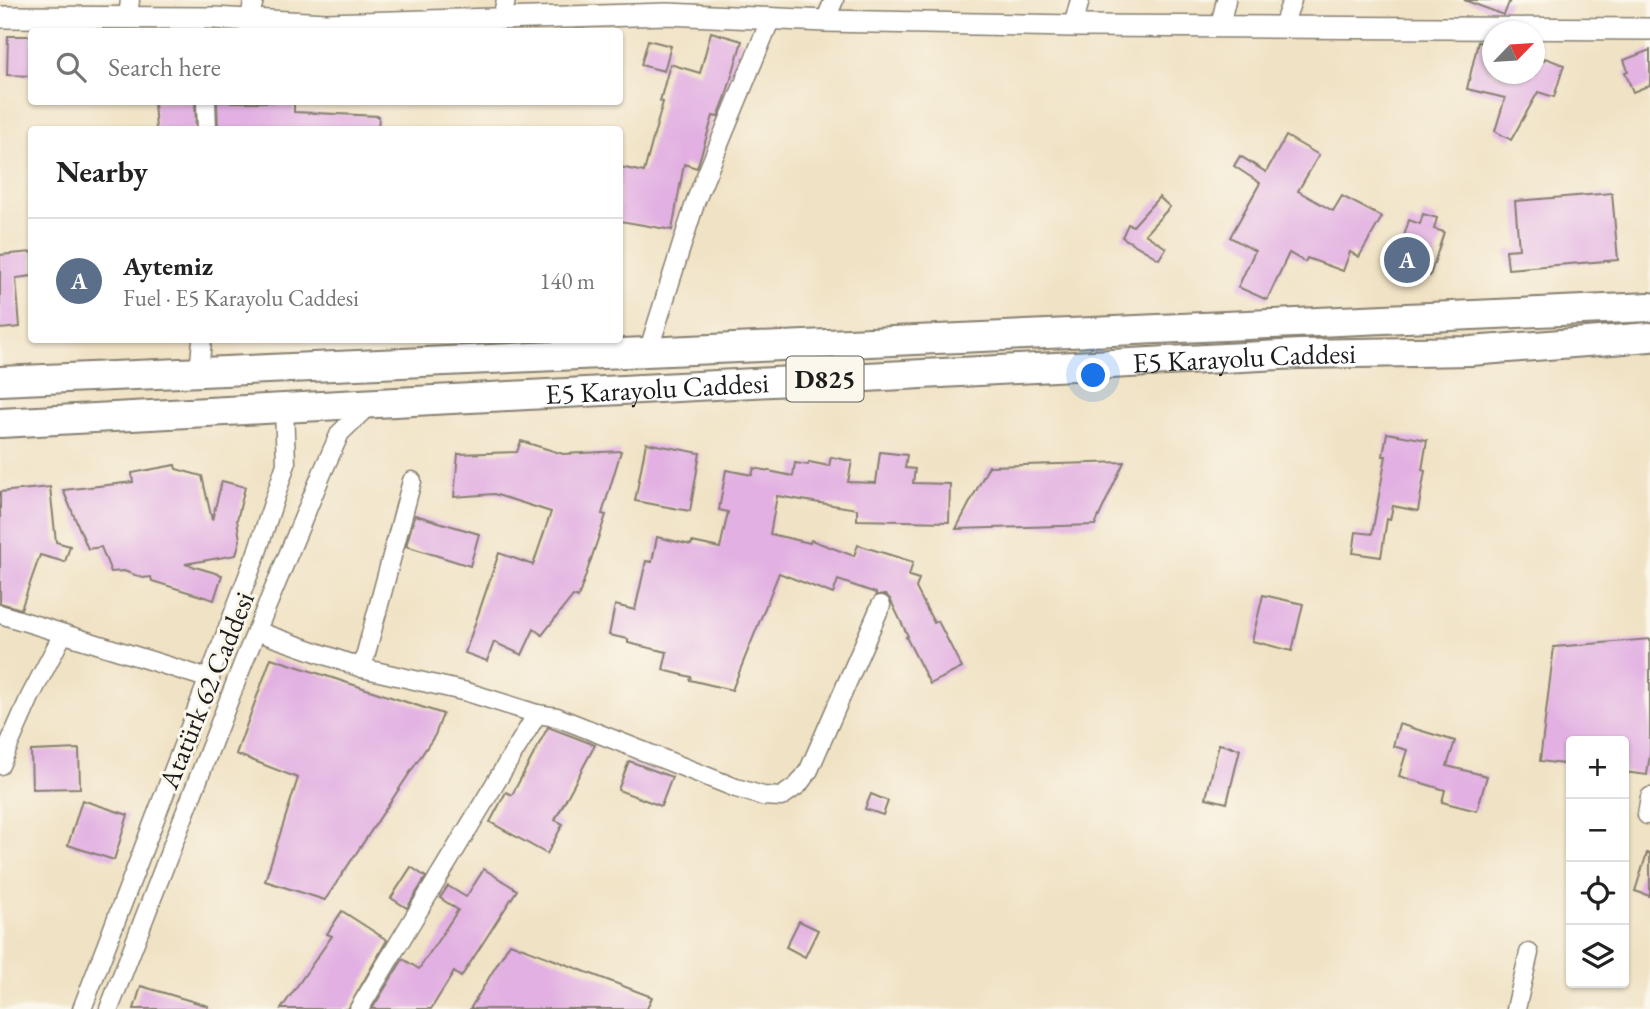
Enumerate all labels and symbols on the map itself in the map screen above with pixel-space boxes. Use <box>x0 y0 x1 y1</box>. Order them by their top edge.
north arrow <box>1482 21 1545 84</box>
pin: A <box>1384 234 1430 286</box>
street label: E5 Karayolu Caddesi <box>1132 335 1357 381</box>
road number: D825 <box>786 356 864 402</box>
your location <box>1076 358 1110 392</box>
street label: E5 Karayolu Caddesi <box>544 364 770 412</box>
street label: Atatürk 62 Caddesi <box>150 586 262 795</box>

